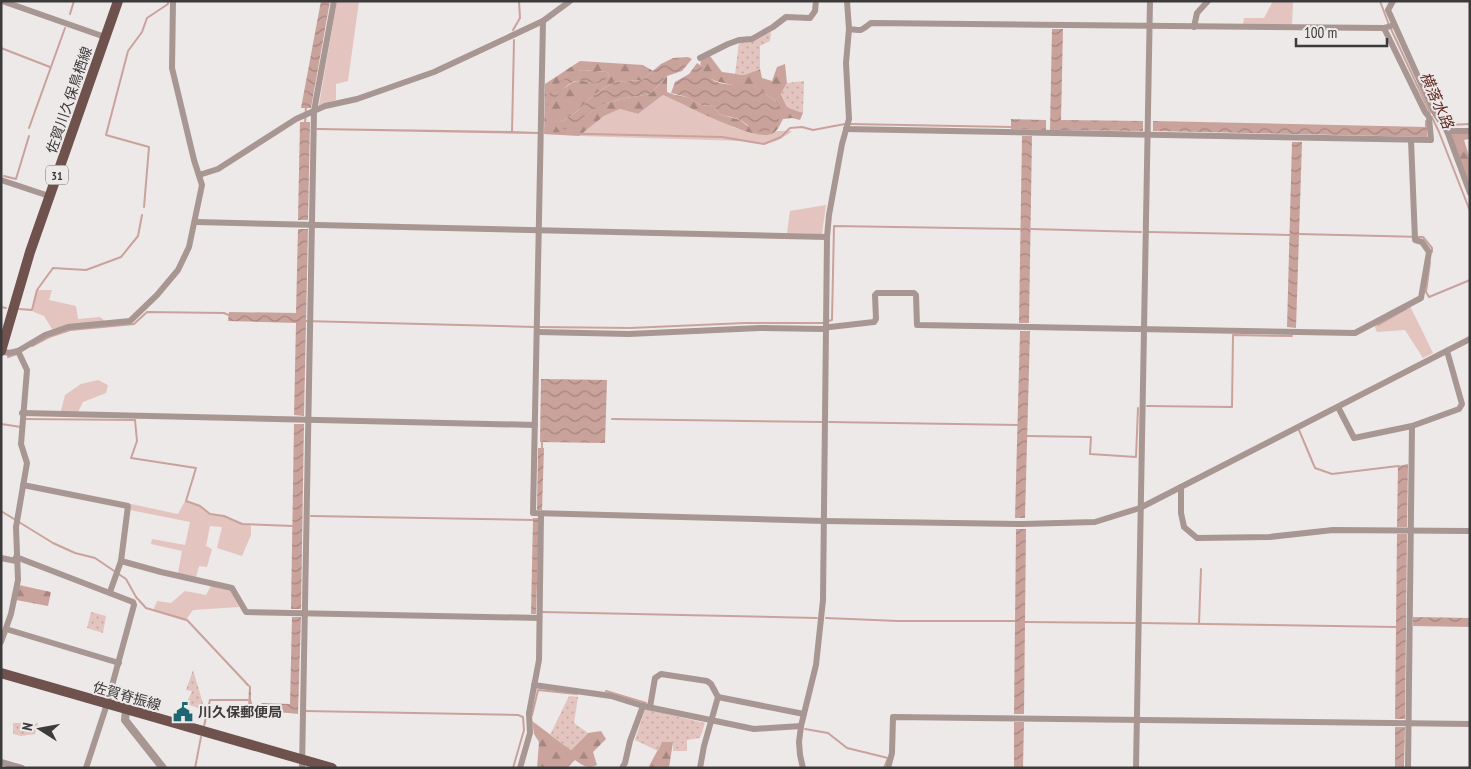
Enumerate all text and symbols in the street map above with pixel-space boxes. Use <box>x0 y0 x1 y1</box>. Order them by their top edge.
scale bar <box>1296 15 1387 47</box>
text: 100 m <box>1304 23 1337 42</box>
street label: 佐賀川久保鳥栖線 <box>42 44 96 156</box>
water label: 横落水路 <box>1416 69 1459 133</box>
road number: 31 <box>46 166 68 184</box>
street label: 佐賀脊振線 <box>91 678 163 714</box>
public building icon: 川久保郵便局 <box>172 701 194 723</box>
place label: 川久保郵便局 <box>198 703 282 721</box>
north arrow <box>15 704 65 754</box>
text: N <box>18 721 37 732</box>

